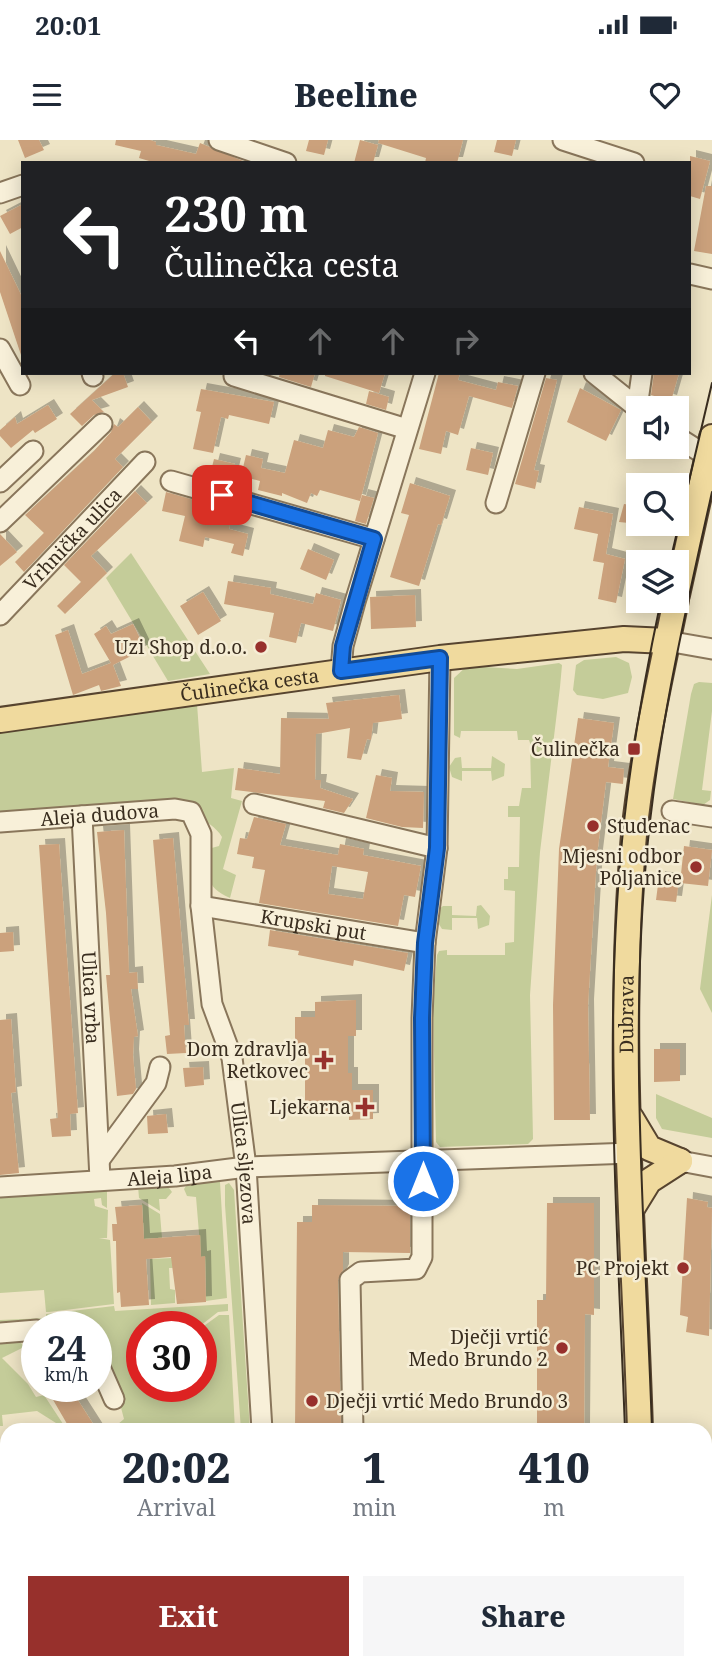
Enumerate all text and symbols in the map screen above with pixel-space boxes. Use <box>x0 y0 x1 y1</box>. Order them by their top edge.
text: 20:01 <box>35 7 102 43</box>
text: Beeline <box>294 73 418 116</box>
icon: menu <box>28 76 66 114</box>
icon: heart <box>646 76 684 114</box>
text: 230 m <box>164 180 308 246</box>
icon: left <box>49 189 140 280</box>
text: Čulinečka cesta <box>164 243 399 286</box>
icon: left <box>228 322 266 360</box>
icon: ahead <box>301 322 339 360</box>
icon: ahead <box>374 322 412 360</box>
icon: right <box>447 322 485 360</box>
map controls <box>626 396 689 613</box>
button: sound <box>626 396 689 459</box>
pin <box>192 465 252 525</box>
button: search <box>626 473 689 536</box>
icon: arrive <box>203 476 241 514</box>
street label: Vrhnička ulica <box>17 482 127 596</box>
button: layers <box>626 550 689 613</box>
place label: Uzi Shop d.o.o. <box>115 634 247 660</box>
marker: Uzi Shop d.o.o. <box>253 639 269 655</box>
street label: Čulinečka cesta <box>178 662 321 707</box>
place label: Čulinečka <box>531 736 620 762</box>
marker: Čulinečka <box>626 741 642 757</box>
street label: Aleja dudova <box>39 797 160 832</box>
place label: Studenac <box>607 813 690 839</box>
marker: Studenac <box>585 818 601 834</box>
place label: Mjesni odbor Poljanice <box>562 843 682 891</box>
marker: Mjesni odbor Poljanice <box>688 859 704 875</box>
street label: Krupski put <box>258 903 369 946</box>
street label: Ulica vrba <box>76 951 106 1045</box>
street label: Dubrava <box>613 975 640 1054</box>
place label: Dom zdravlja Retkovec <box>186 1036 308 1084</box>
marker: Dom zdravlja Retkovec <box>314 1050 334 1070</box>
place label: Ljekarna <box>270 1094 351 1120</box>
marker: Ljekarna <box>357 1099 373 1115</box>
street label: Ulica sljezova <box>225 1100 262 1225</box>
position arrow <box>386 1144 460 1218</box>
street label: Aleja lipa <box>126 1158 214 1192</box>
place label: PC Projekt <box>576 1255 669 1281</box>
marker: PC Projekt <box>675 1260 691 1276</box>
speed limit sign: 30 <box>126 1311 217 1402</box>
text: 24 <box>47 1324 86 1371</box>
place label: Dječji vrtić Medo Brundo 2 <box>409 1324 548 1372</box>
marker: Dječji vrtić Medo Brundo 2 <box>554 1340 570 1356</box>
text: km/h <box>44 1362 89 1386</box>
place label: Dječji vrtić Medo Brundo 3 <box>326 1388 568 1414</box>
marker: Dječji vrtić Medo Brundo 3 <box>304 1393 320 1409</box>
text: 20:02 <box>122 1438 230 1495</box>
text: 1 <box>363 1438 386 1495</box>
text: 410 <box>518 1438 590 1495</box>
text: Arrival <box>137 1491 216 1523</box>
text: min <box>352 1491 396 1523</box>
text: m <box>543 1491 565 1523</box>
button: Exit <box>28 1576 349 1656</box>
button: Share <box>363 1576 684 1656</box>

